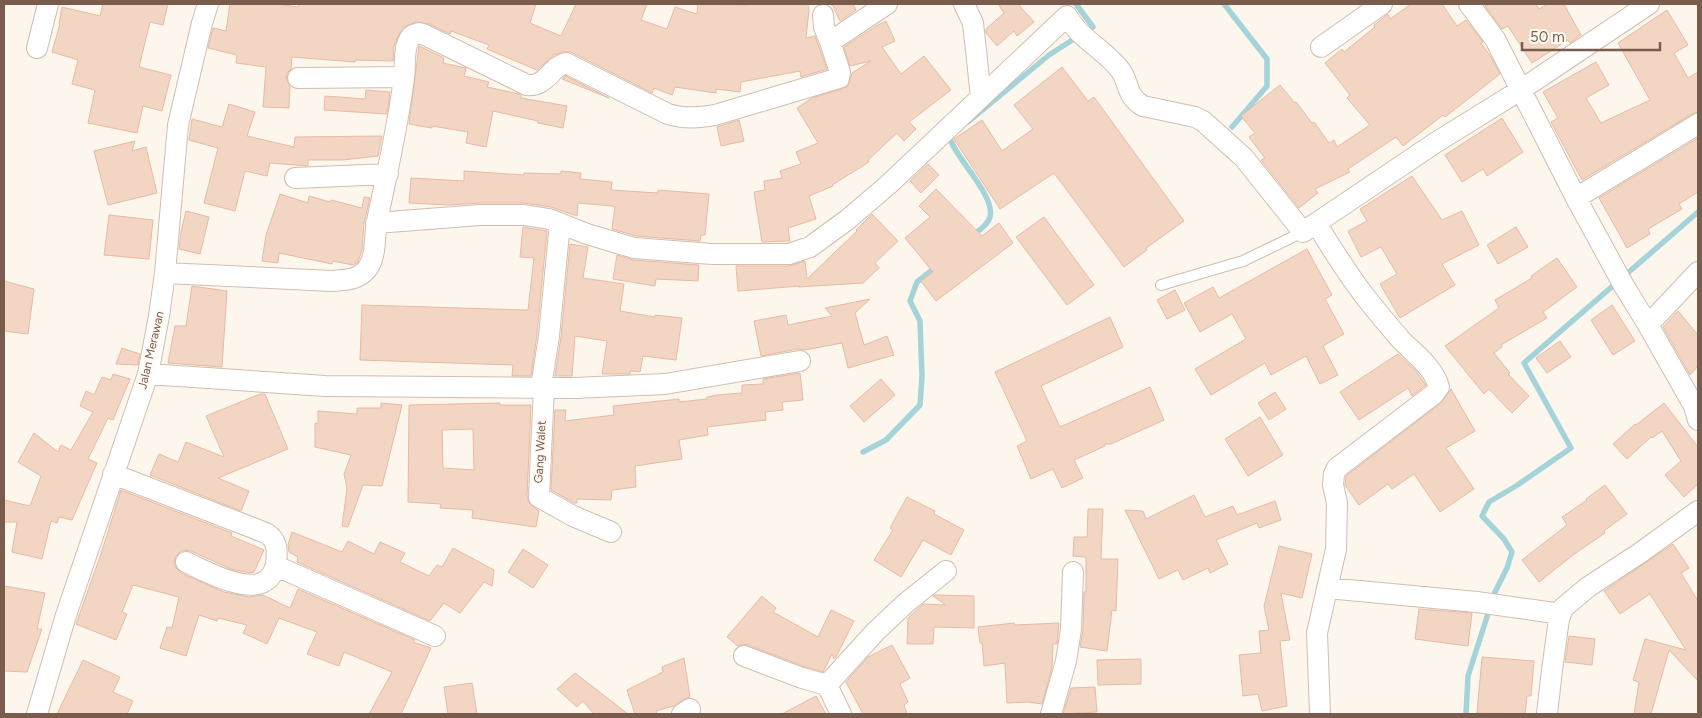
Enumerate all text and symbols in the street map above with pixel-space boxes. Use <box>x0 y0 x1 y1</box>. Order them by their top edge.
scale bar <box>1522 20 1660 52</box>
text: 50 m <box>1530 28 1565 46</box>
street label: Jalan Merawan <box>135 309 167 390</box>
street label: Gang Walet <box>531 420 549 484</box>

